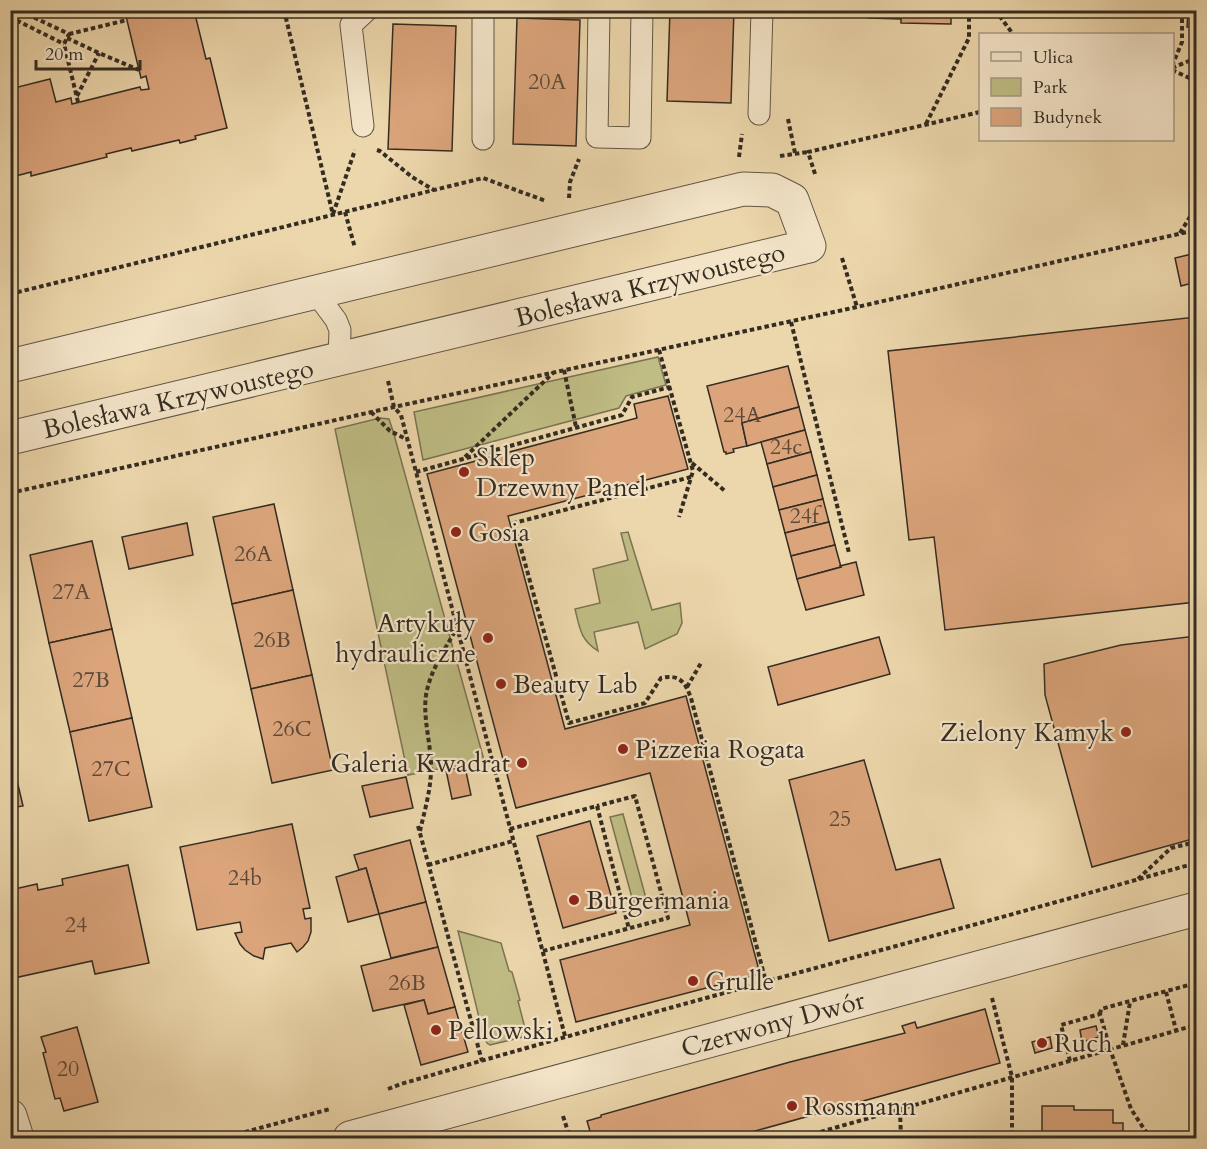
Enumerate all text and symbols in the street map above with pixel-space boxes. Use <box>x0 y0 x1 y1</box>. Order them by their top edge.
scale bar <box>36 33 140 71</box>
legend <box>979 33 1174 141</box>
text: 20 m <box>45 42 84 67</box>
text: Ulica <box>1033 45 1074 70</box>
house number: 20A <box>528 67 566 97</box>
text: Park <box>1033 75 1068 100</box>
text: Budynek <box>1033 105 1103 130</box>
street label: Bolesława Krzywoustego <box>511 235 789 335</box>
street label: Bolesława Krzywoustego <box>39 351 317 447</box>
house number: 24A <box>723 400 761 430</box>
house number: 24c <box>770 432 802 462</box>
place label: Sklep Drzewny Panel <box>476 440 647 505</box>
marker: Sklep Drzewny Panel <box>457 465 471 479</box>
house number: 24f <box>789 501 822 531</box>
place label: Gosia <box>468 515 530 550</box>
marker: Gosia <box>449 525 463 539</box>
house number: 26A <box>234 539 272 569</box>
house number: 27A <box>52 577 90 607</box>
place label: Artykuły hydrauliczne <box>335 606 476 671</box>
house number: 26B <box>253 625 291 655</box>
marker: Artykuły hydrauliczne <box>481 631 495 645</box>
house number: 27B <box>72 665 110 695</box>
place label: Beauty Lab <box>513 667 638 702</box>
marker: Beauty Lab <box>494 677 508 691</box>
house number: 26C <box>272 714 312 744</box>
place label: Zielony Kamyk <box>940 715 1114 750</box>
marker: Zielony Kamyk <box>1119 725 1133 739</box>
place label: Pizzeria Rogata <box>635 732 805 767</box>
marker: Pizzeria Rogata <box>616 742 630 756</box>
place label: Galeria Kwadrat <box>331 746 510 781</box>
house number: 27C <box>91 754 131 784</box>
marker: Galeria Kwadrat <box>515 756 529 770</box>
house number: 25 <box>829 804 851 834</box>
house number: 24b <box>228 863 262 893</box>
place label: Burgermania <box>586 883 730 918</box>
marker: Burgermania <box>567 893 581 907</box>
house number: 24 <box>65 910 87 940</box>
place label: Grulle <box>705 964 774 999</box>
house number: 26B <box>388 968 426 998</box>
marker: Grulle <box>686 974 700 988</box>
street label: Czerwony Dwór <box>677 982 869 1065</box>
place label: Pellowski <box>448 1013 553 1048</box>
marker: Pellowski <box>429 1023 443 1037</box>
place label: Ruch <box>1054 1026 1112 1061</box>
marker: Ruch <box>1035 1036 1049 1050</box>
house number: 20 <box>57 1054 79 1084</box>
place label: Rossmann <box>804 1089 916 1124</box>
marker: Rossmann <box>785 1099 799 1113</box>

